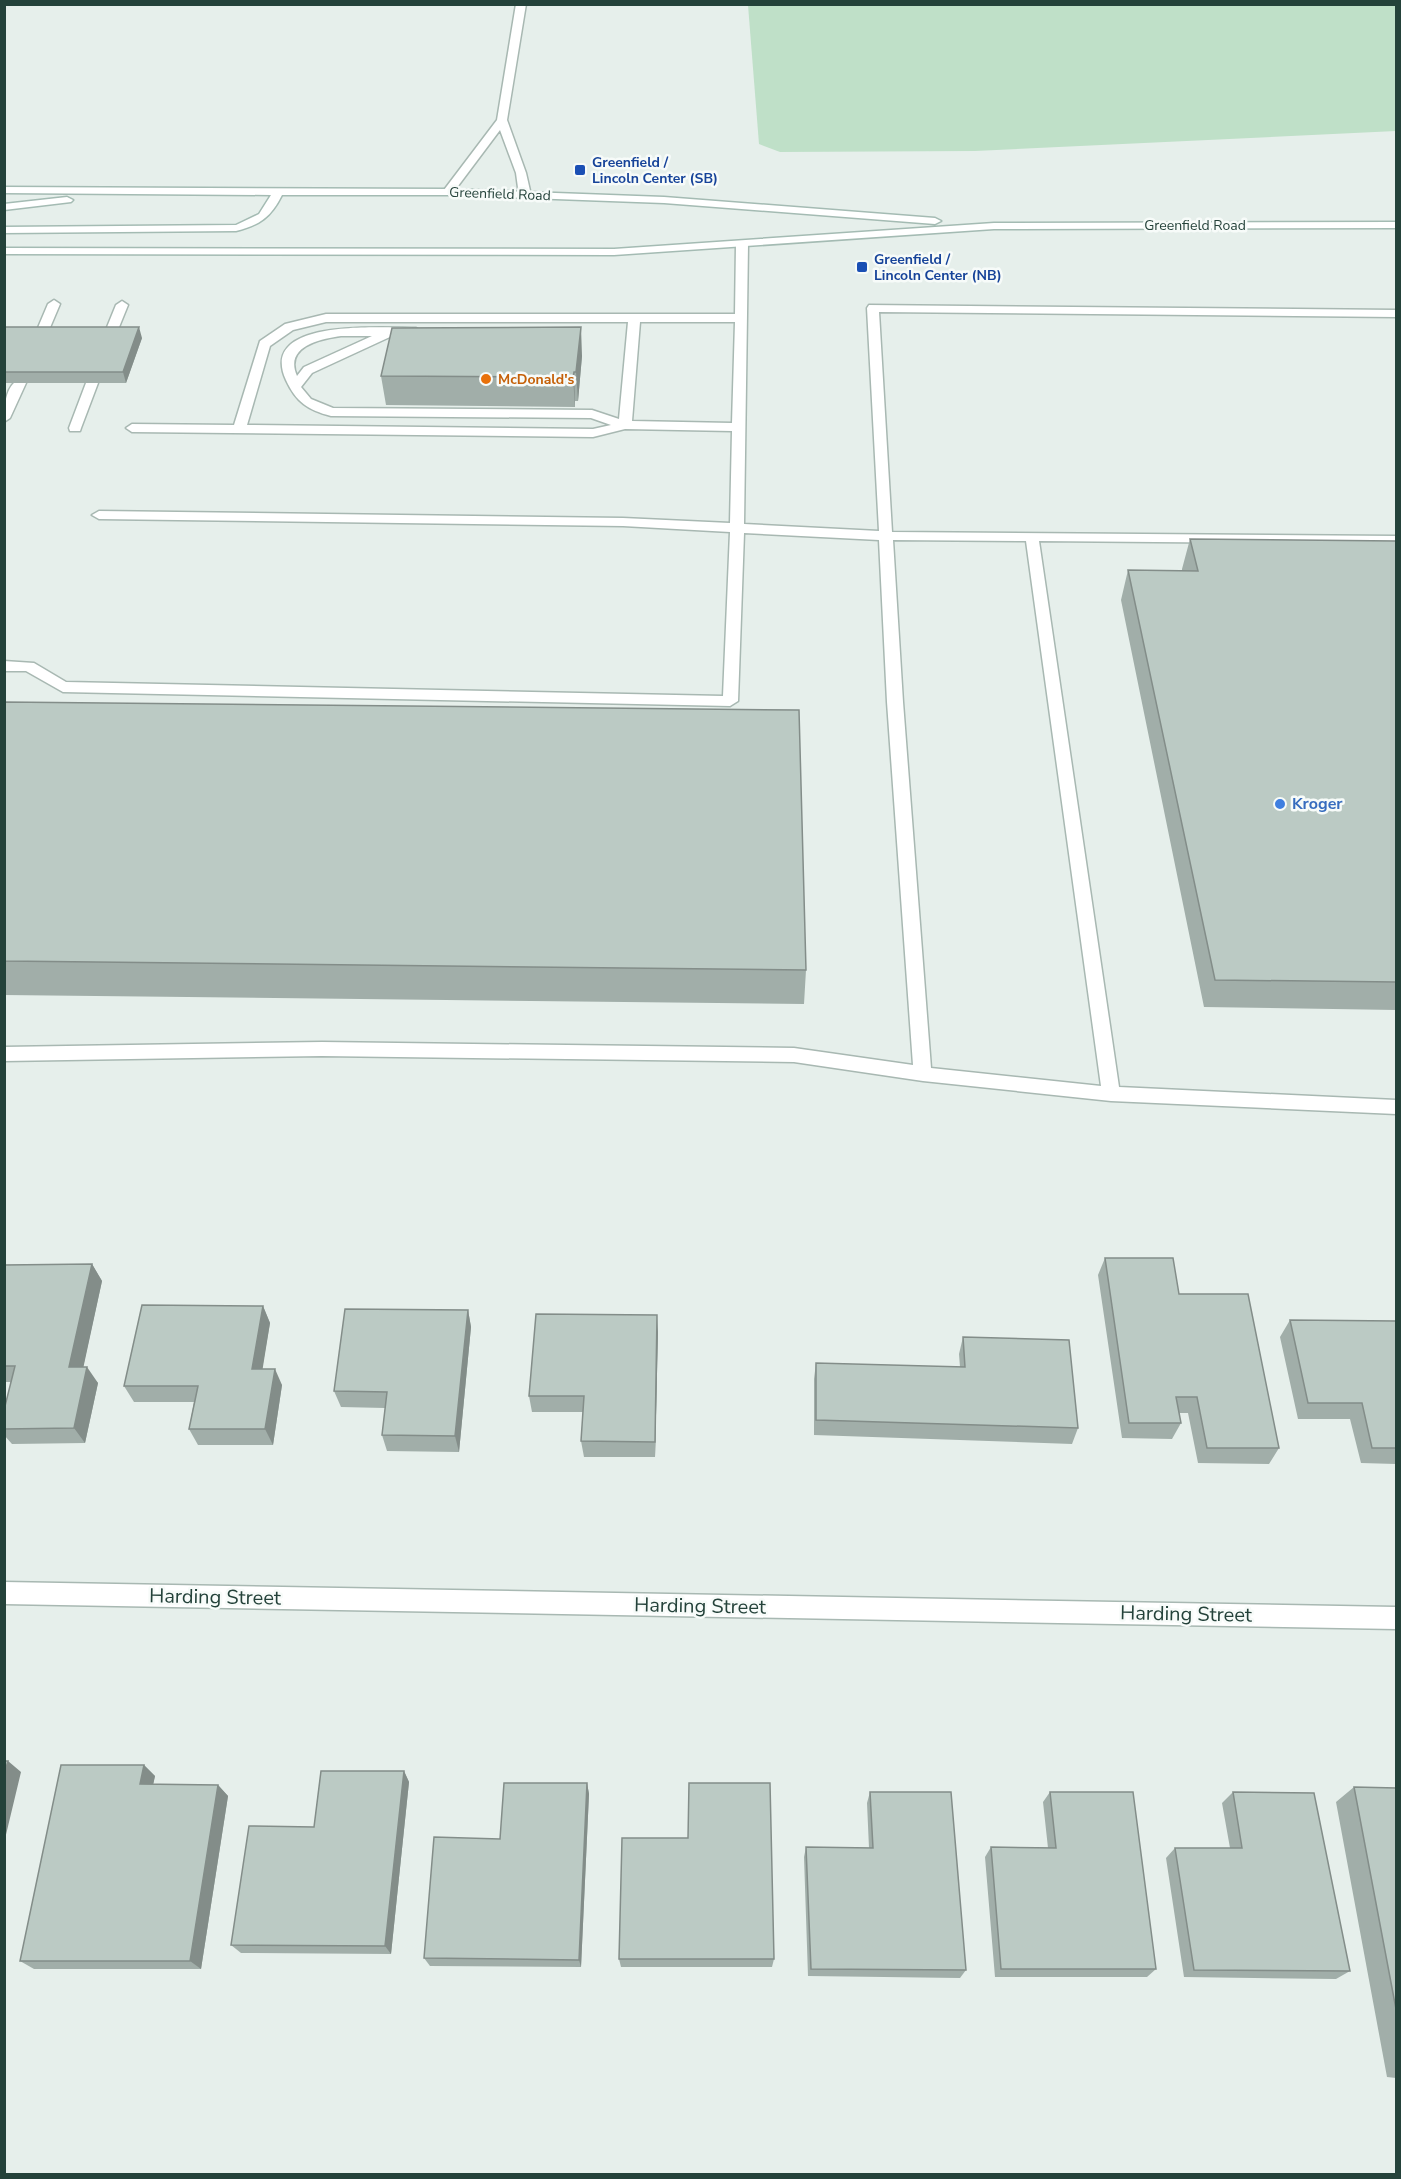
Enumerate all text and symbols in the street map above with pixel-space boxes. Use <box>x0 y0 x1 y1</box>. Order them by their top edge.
place label: Greenfield / Lincoln Center (SB) <box>592 153 718 188</box>
marker: Greenfield / Lincoln Center (SB) <box>573 163 587 177</box>
street label: Greenfield Road <box>449 183 551 205</box>
street label: Greenfield Road <box>1144 216 1246 235</box>
place label: Greenfield / Lincoln Center (NB) <box>874 250 1002 285</box>
marker: Greenfield / Lincoln Center (NB) <box>855 260 869 274</box>
place label: McDonald's <box>498 370 575 389</box>
marker: McDonald's <box>479 372 493 386</box>
place label: Kroger <box>1292 793 1343 815</box>
marker: Kroger <box>1273 797 1287 811</box>
street label: Harding Street <box>149 1582 282 1612</box>
street label: Harding Street <box>634 1591 767 1621</box>
street label: Harding Street <box>1120 1599 1253 1629</box>

